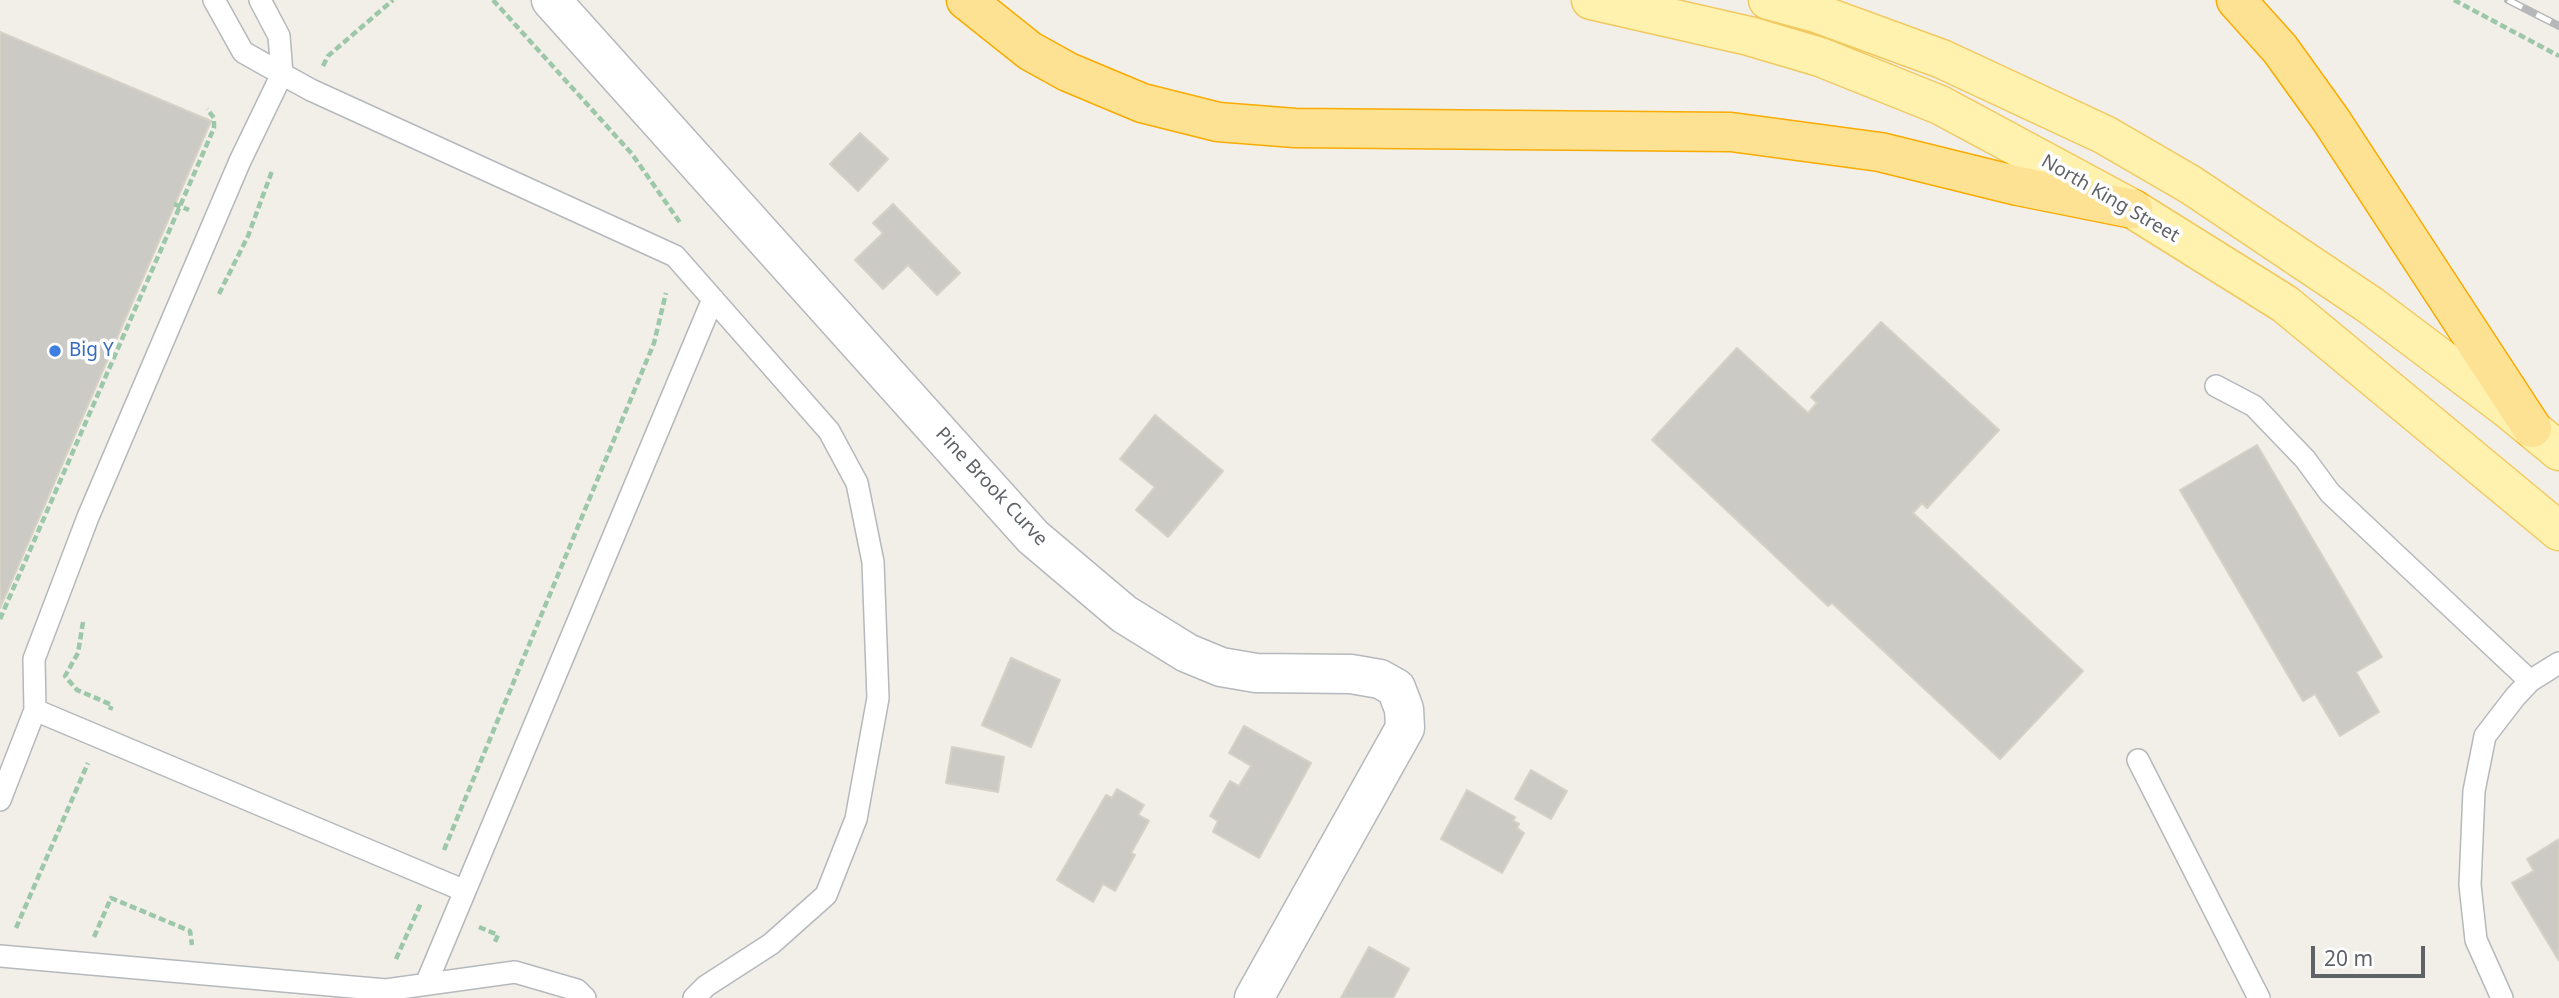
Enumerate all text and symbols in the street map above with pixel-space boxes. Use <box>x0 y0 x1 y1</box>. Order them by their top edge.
street label: North King Street <box>2037 150 2183 248</box>
place label: Big Y <box>69 340 114 362</box>
marker: Big Y <box>47 343 63 359</box>
street label: Pine Brook Curve <box>930 423 1052 551</box>
scale bar <box>2314 932 2428 976</box>
text: 20 m <box>2324 944 2373 972</box>

